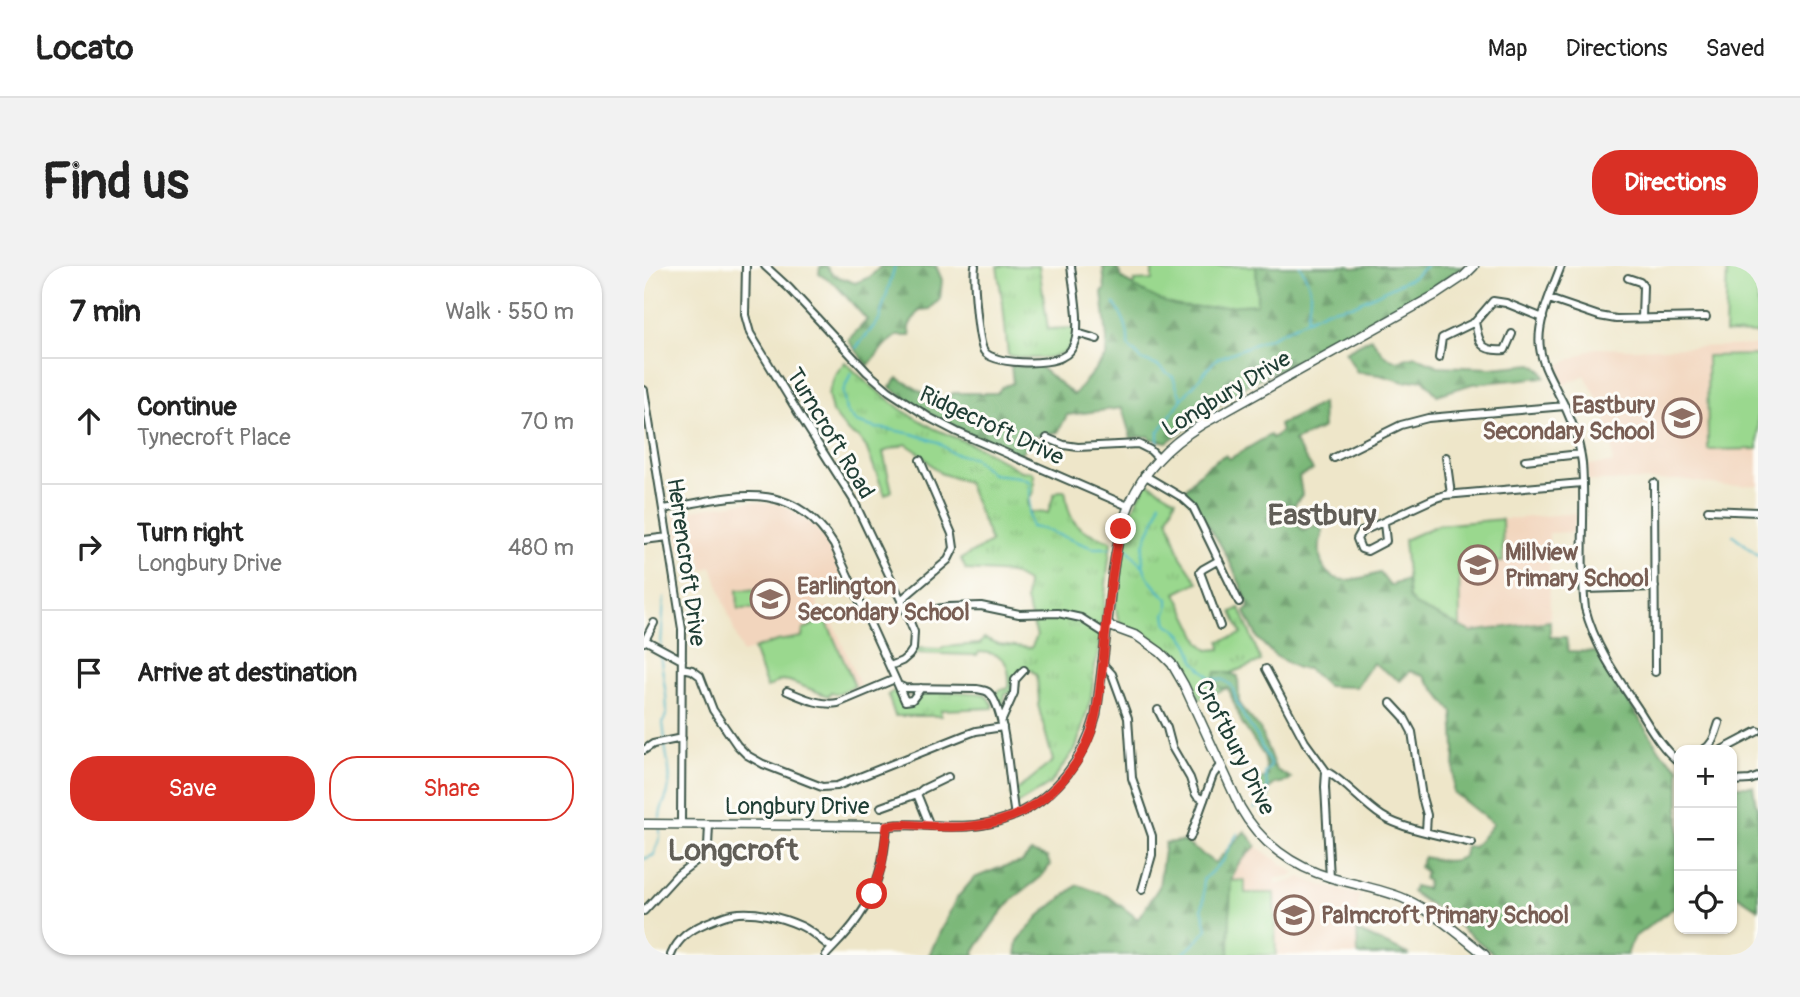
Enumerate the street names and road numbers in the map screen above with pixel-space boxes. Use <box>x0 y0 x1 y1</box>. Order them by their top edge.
street label: Longbury Drive <box>1157 343 1296 443</box>
street label: Turncroft Road <box>780 362 881 504</box>
street label: Ridgecroft Drive <box>915 379 1069 472</box>
street label: Herrencroft Drive <box>660 476 713 649</box>
street label: Croftbury Drive <box>1189 675 1282 820</box>
street label: Longbury Drive <box>725 792 870 821</box>

